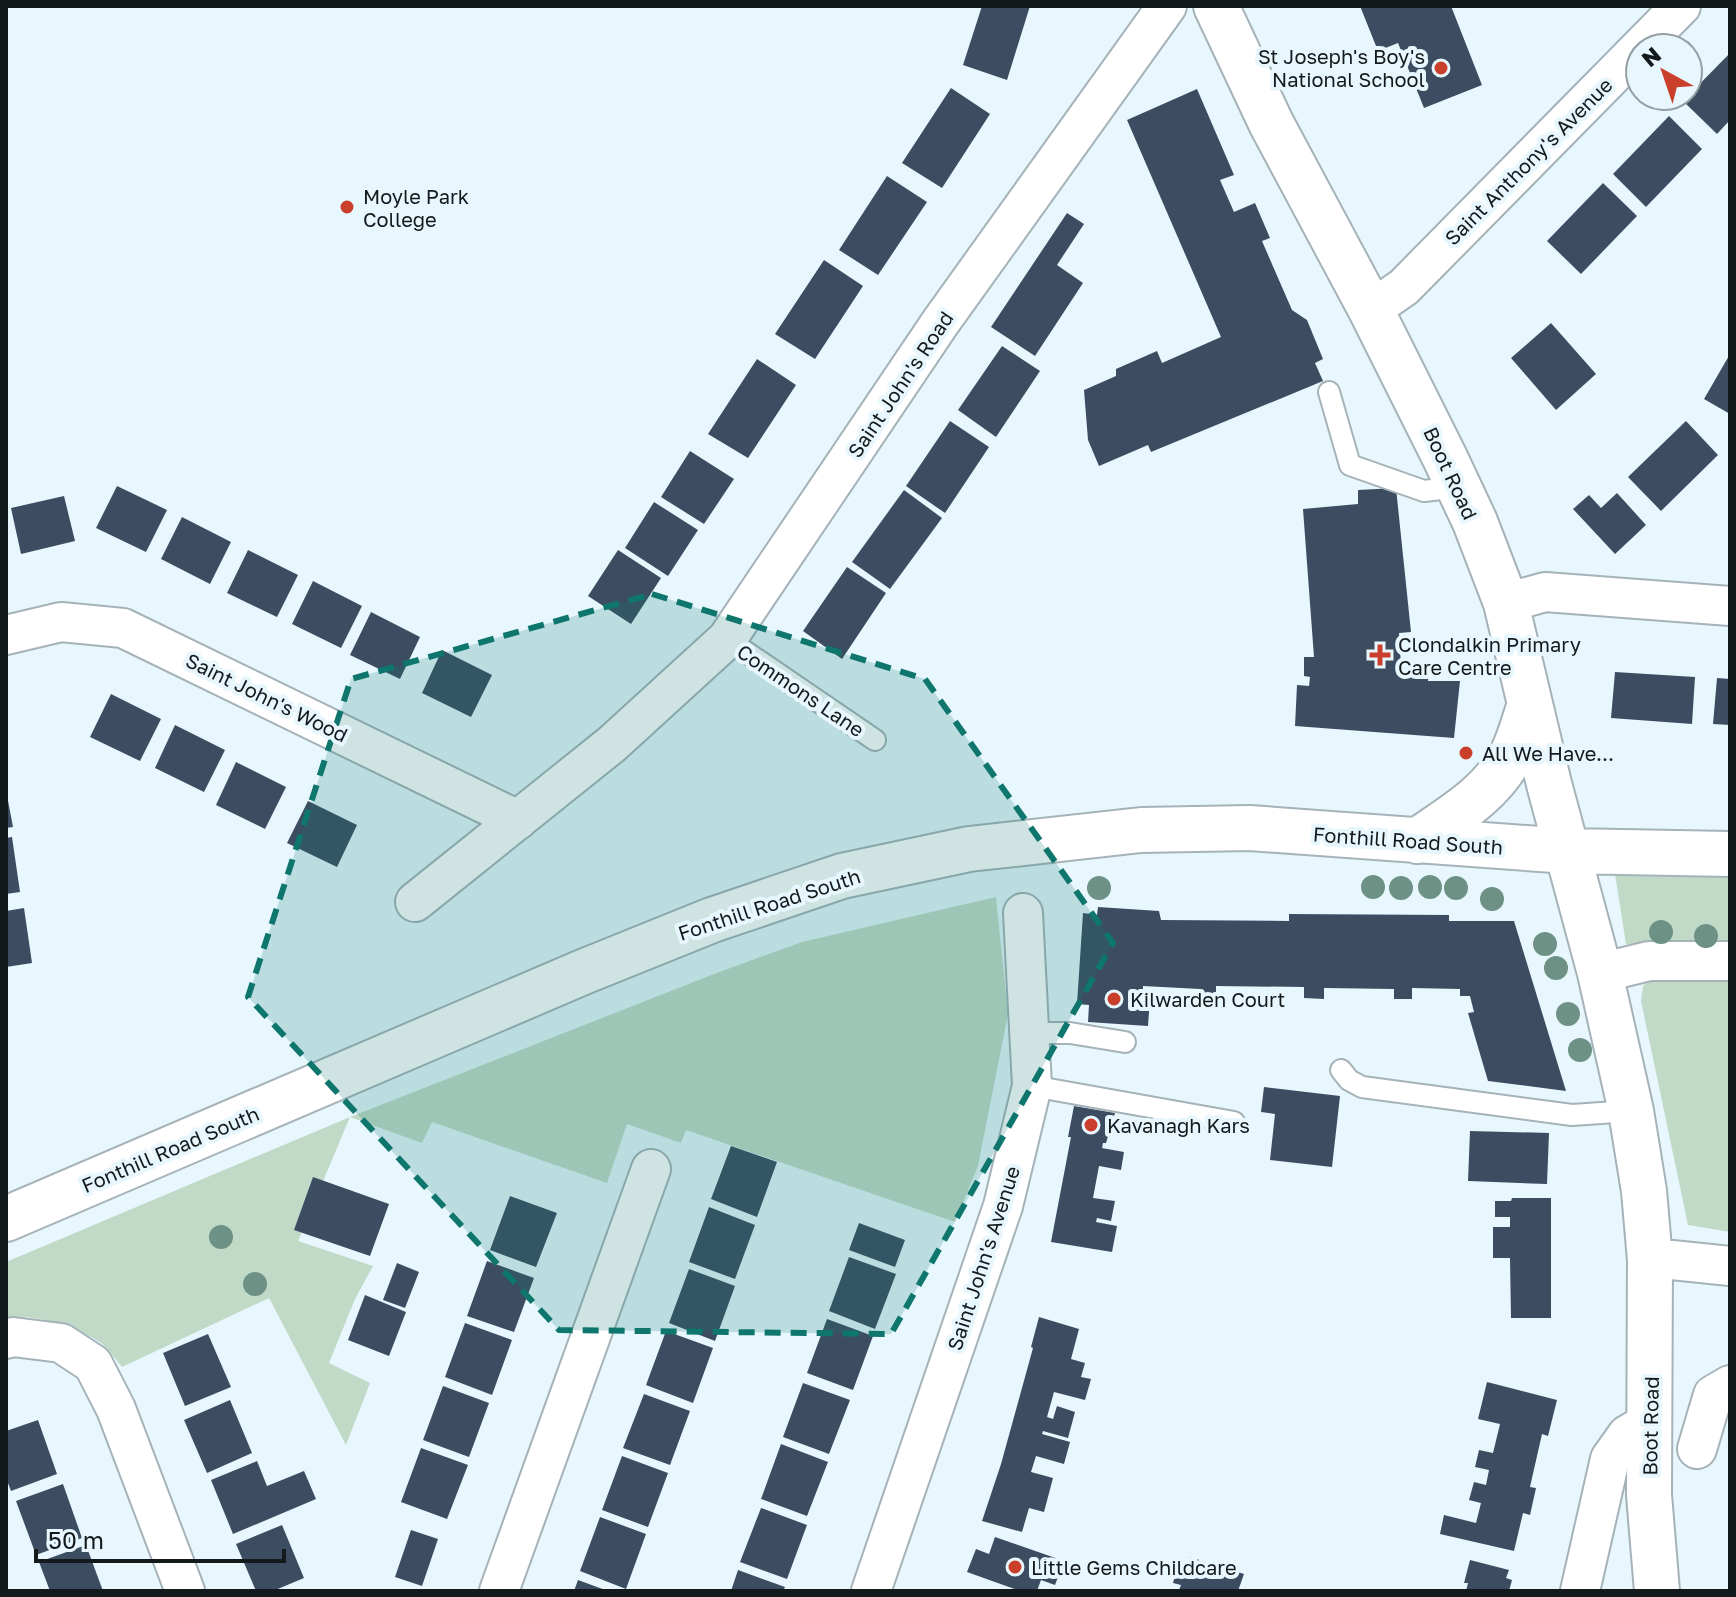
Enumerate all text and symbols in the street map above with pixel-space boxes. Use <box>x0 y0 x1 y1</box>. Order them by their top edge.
north arrow <box>1624 32 1704 112</box>
text: N <box>1636 41 1666 72</box>
place label: St Joseph's Boy's National School <box>1258 44 1425 91</box>
marker: St Joseph's Boy's National School <box>1432 59 1450 77</box>
street label: Saint Anthony's Avenue <box>1439 72 1617 250</box>
place label: Moyle Park College <box>363 184 469 231</box>
marker: Moyle Park College <box>338 198 356 216</box>
street label: Saint John's Road <box>842 306 958 462</box>
street label: Boot Road <box>1419 423 1483 523</box>
place label: Clondalkin Primary Care Centre <box>1398 632 1581 679</box>
street label: Commons Lane <box>733 639 869 741</box>
marker: Clondalkin Primary Care Centre <box>1369 644 1391 666</box>
street label: Saint John's Wood <box>182 647 352 747</box>
place label: All We Have... <box>1482 741 1614 765</box>
marker: All We Have... <box>1457 744 1475 762</box>
street label: Fonthill Road South <box>1312 821 1504 859</box>
street label: Fonthill Road South <box>675 863 863 945</box>
place label: Kilwarden Court <box>1130 987 1285 1011</box>
marker: Kilwarden Court <box>1105 990 1123 1008</box>
street label: Fonthill Road South <box>78 1101 262 1197</box>
place label: Kavanagh Kars <box>1107 1113 1250 1137</box>
marker: Kavanagh Kars <box>1082 1116 1100 1134</box>
street label: Saint John's Avenue <box>942 1163 1024 1353</box>
street label: Boot Road <box>1637 1376 1663 1476</box>
scale bar <box>36 1513 284 1563</box>
text: 50 m <box>48 1525 104 1554</box>
place label: Little Gems Childcare <box>1031 1555 1237 1579</box>
marker: Little Gems Childcare <box>1006 1558 1024 1576</box>

